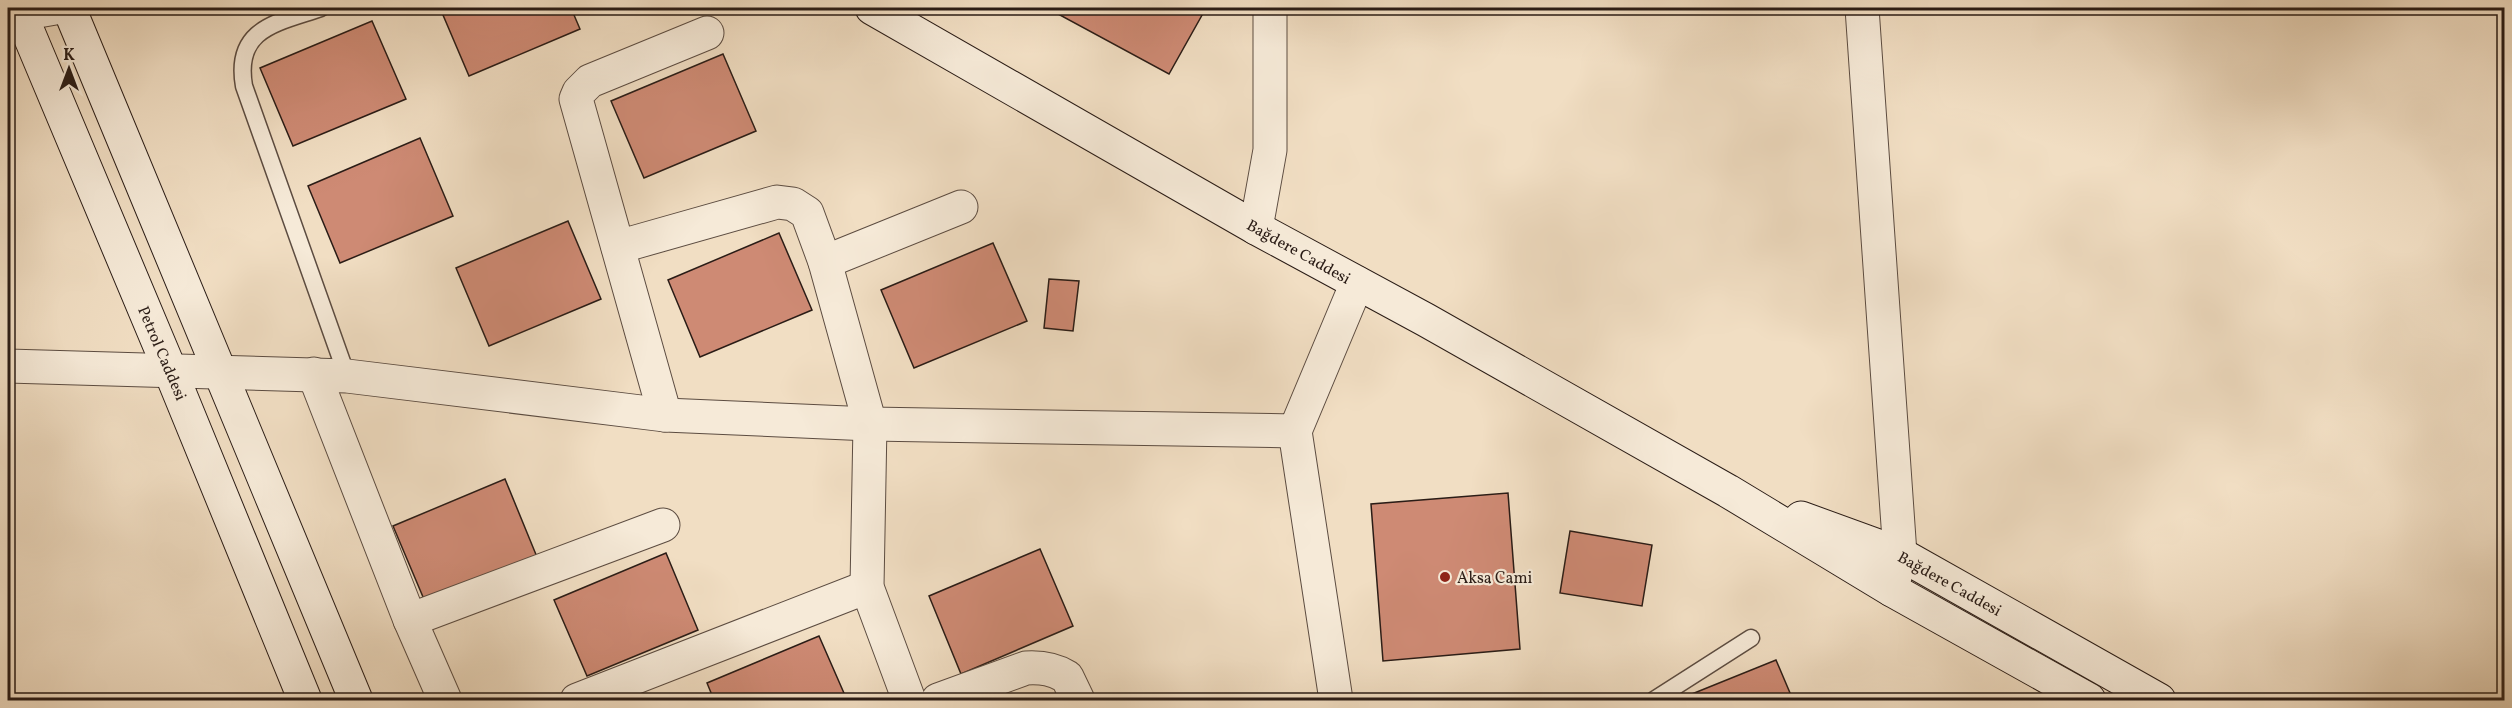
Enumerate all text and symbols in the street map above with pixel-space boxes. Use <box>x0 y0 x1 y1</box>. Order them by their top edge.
north arrow <box>39 39 99 99</box>
text: K <box>63 45 75 67</box>
street label: Bağdere Caddesi <box>1242 215 1354 291</box>
street label: Petrol Caddesi <box>131 303 191 405</box>
street label: Bağdere Caddesi <box>1893 547 2005 623</box>
place label: Aksa Cami <box>1457 568 1533 590</box>
marker: Aksa Cami <box>1438 570 1452 584</box>

